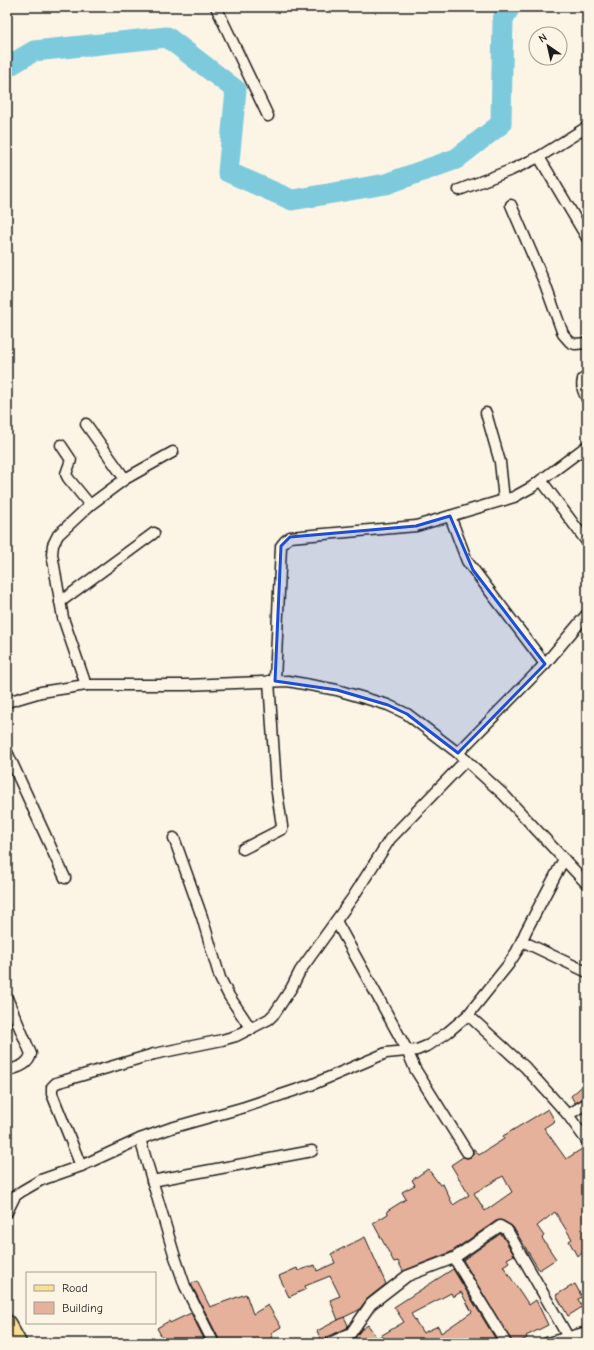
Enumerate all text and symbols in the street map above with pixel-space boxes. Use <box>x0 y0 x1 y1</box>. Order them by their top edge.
north arrow <box>528 26 568 66</box>
text: N <box>536 31 549 46</box>
legend <box>26 1272 156 1324</box>
text: Road <box>62 1281 88 1295</box>
text: Building <box>62 1301 103 1315</box>

